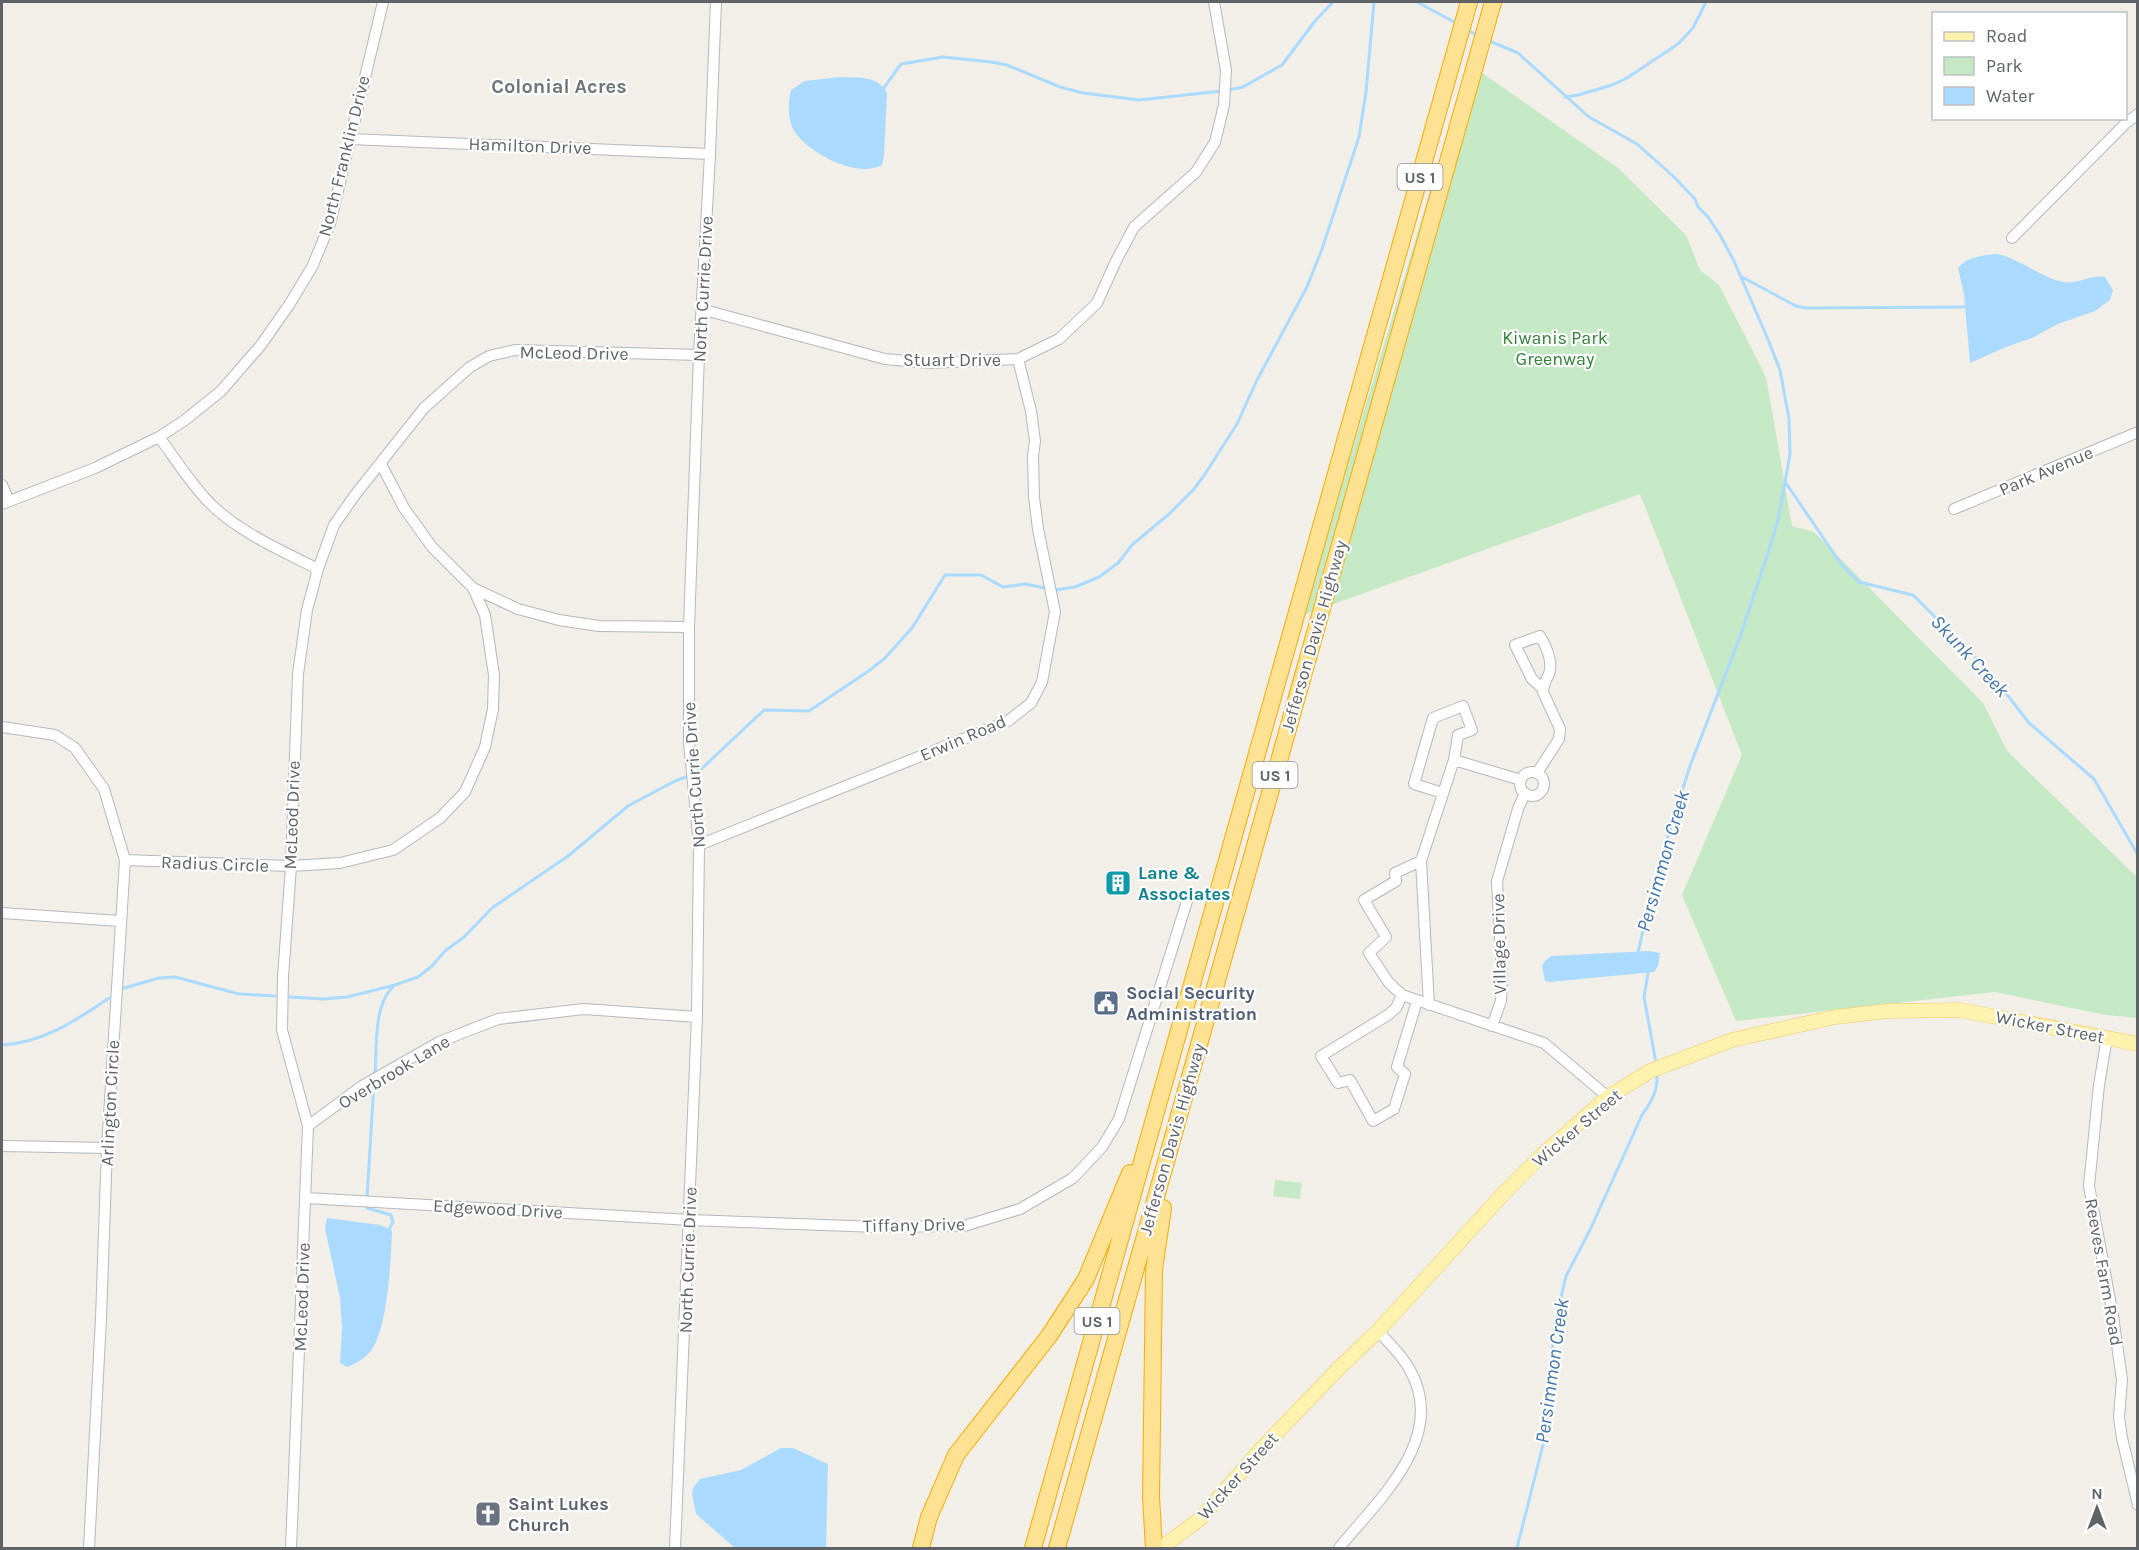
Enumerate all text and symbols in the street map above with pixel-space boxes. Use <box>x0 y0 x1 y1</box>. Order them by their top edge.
legend <box>1932 12 2127 120</box>
text: Road <box>1986 25 2027 47</box>
text: Park <box>1986 55 2023 77</box>
street label: North Franklin Drive <box>313 73 375 239</box>
district label: Colonial Acres <box>491 75 627 98</box>
text: Water <box>1986 85 2034 107</box>
street label: Hamilton Drive <box>468 133 592 159</box>
road number: US 1 <box>1398 164 1442 190</box>
street label: North Currie Drive <box>688 215 718 363</box>
park label: Kiwanis Park Greenway <box>1502 327 1608 370</box>
street label: McLeod Drive <box>519 341 629 365</box>
street label: Stuart Drive <box>903 349 1001 371</box>
street label: Park Avenue <box>1996 441 2096 501</box>
street label: Jefferson Davis Highway <box>1276 537 1352 735</box>
water label: Skunk Creek <box>1926 610 2014 702</box>
street label: North Currie Drive <box>678 701 710 849</box>
street label: Erwin Road <box>917 710 1009 766</box>
street label: McLeod Drive <box>279 760 305 870</box>
road number: US 1 <box>1252 762 1298 788</box>
water label: Persimmon Creek <box>1632 787 1694 934</box>
street label: Radius Circle <box>161 851 269 877</box>
place label: Lane & Associates <box>1138 862 1231 905</box>
building icon: Lane & Associates <box>1103 868 1133 898</box>
street label: Village Drive <box>1487 893 1511 995</box>
place label: Social Security Administration <box>1126 982 1257 1025</box>
public building icon: Social Security Administration <box>1091 988 1121 1018</box>
street label: Wicker Street <box>1994 1006 2106 1048</box>
street label: Overbrook Lane <box>334 1030 454 1114</box>
street label: Arlington Circle <box>96 1039 124 1167</box>
street label: Jefferson Davis Highway <box>1134 1040 1210 1238</box>
street label: Wicker Street <box>1528 1084 1627 1172</box>
street label: North Currie Drive <box>674 1186 702 1334</box>
street label: Edgewood Drive <box>433 1195 563 1223</box>
street label: Reeves Farm Road <box>2080 1196 2128 1348</box>
street label: Tiffany Drive <box>863 1213 965 1237</box>
street label: McLeod Drive <box>289 1242 315 1352</box>
water label: Persimmon Creek <box>1530 1296 1574 1445</box>
road number: US 1 <box>1074 1308 1120 1334</box>
street label: Wicker Street <box>1193 1427 1283 1524</box>
north arrow <box>2067 1478 2127 1538</box>
text: N <box>2091 1484 2103 1503</box>
place label: Saint Lukes Church <box>508 1493 609 1536</box>
church icon: Saint Lukes Church <box>473 1499 503 1529</box>

